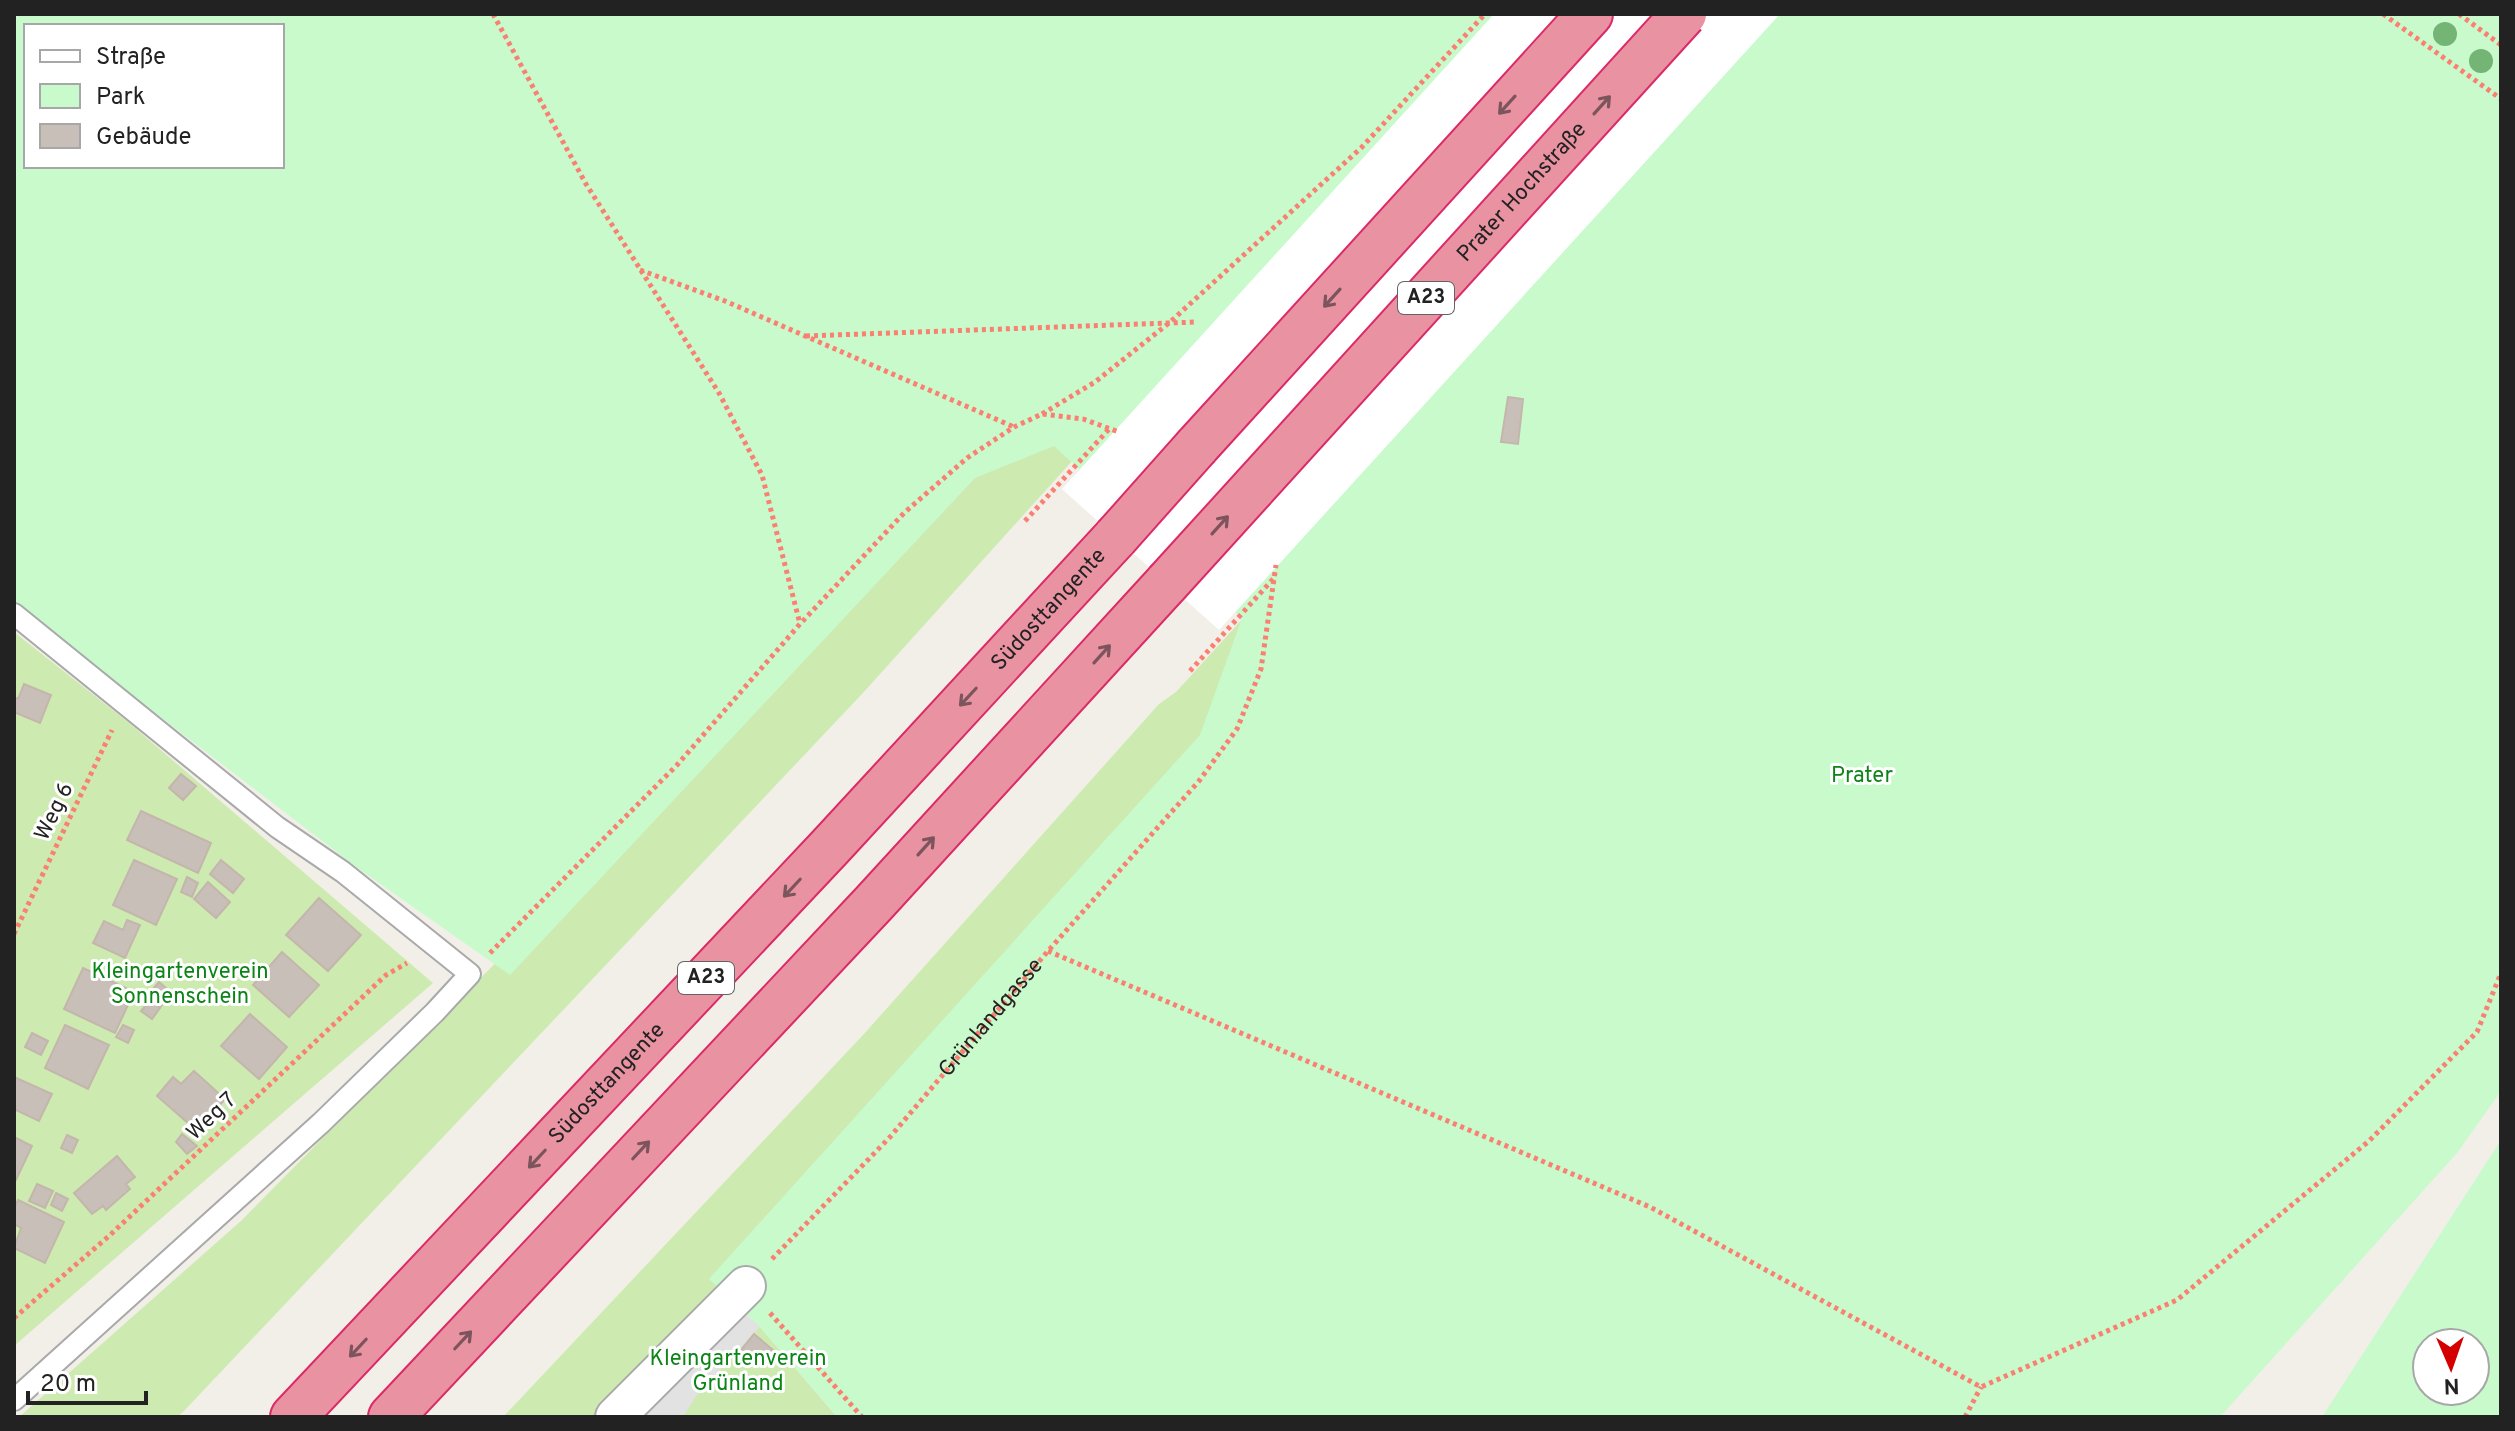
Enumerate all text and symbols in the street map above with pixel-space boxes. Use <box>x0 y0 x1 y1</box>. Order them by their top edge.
legend <box>24 24 284 168</box>
text: Straße <box>96 43 166 73</box>
text: Park <box>96 83 146 113</box>
one-way arrow <box>1498 94 1517 115</box>
one-way arrow <box>1592 95 1610 115</box>
street label: Prater Hochstraße <box>1452 117 1593 268</box>
text: Gebäude <box>96 123 191 153</box>
road number: A23 <box>1398 282 1454 314</box>
one-way arrow <box>1324 287 1342 307</box>
one-way arrow <box>1210 515 1229 535</box>
street label: Südosttangente <box>986 543 1112 677</box>
one-way arrow <box>1093 644 1111 664</box>
one-way arrow <box>959 687 978 707</box>
park label: Prater <box>1831 763 1893 790</box>
street label: Weg 6 <box>30 779 80 845</box>
one-way arrow <box>917 836 935 856</box>
one-way arrow <box>782 878 801 898</box>
street label: Grünlandgasse <box>933 953 1049 1083</box>
park label: Kleingartenverein Sonnenschein <box>91 959 269 1011</box>
road number: A23 <box>678 962 734 994</box>
street label: Südosttangente <box>543 1017 671 1150</box>
street label: Weg 7 <box>181 1087 243 1147</box>
one-way arrow <box>632 1141 650 1161</box>
one-way arrow <box>528 1148 546 1168</box>
north arrow <box>2411 1327 2491 1407</box>
one-way arrow <box>454 1330 473 1350</box>
one-way arrow <box>349 1338 368 1358</box>
park label: Kleingartenverein Grünland <box>649 1346 827 1398</box>
scale bar <box>28 1355 146 1405</box>
text: 20 m <box>40 1370 96 1400</box>
text: N <box>2443 1371 2460 1398</box>

